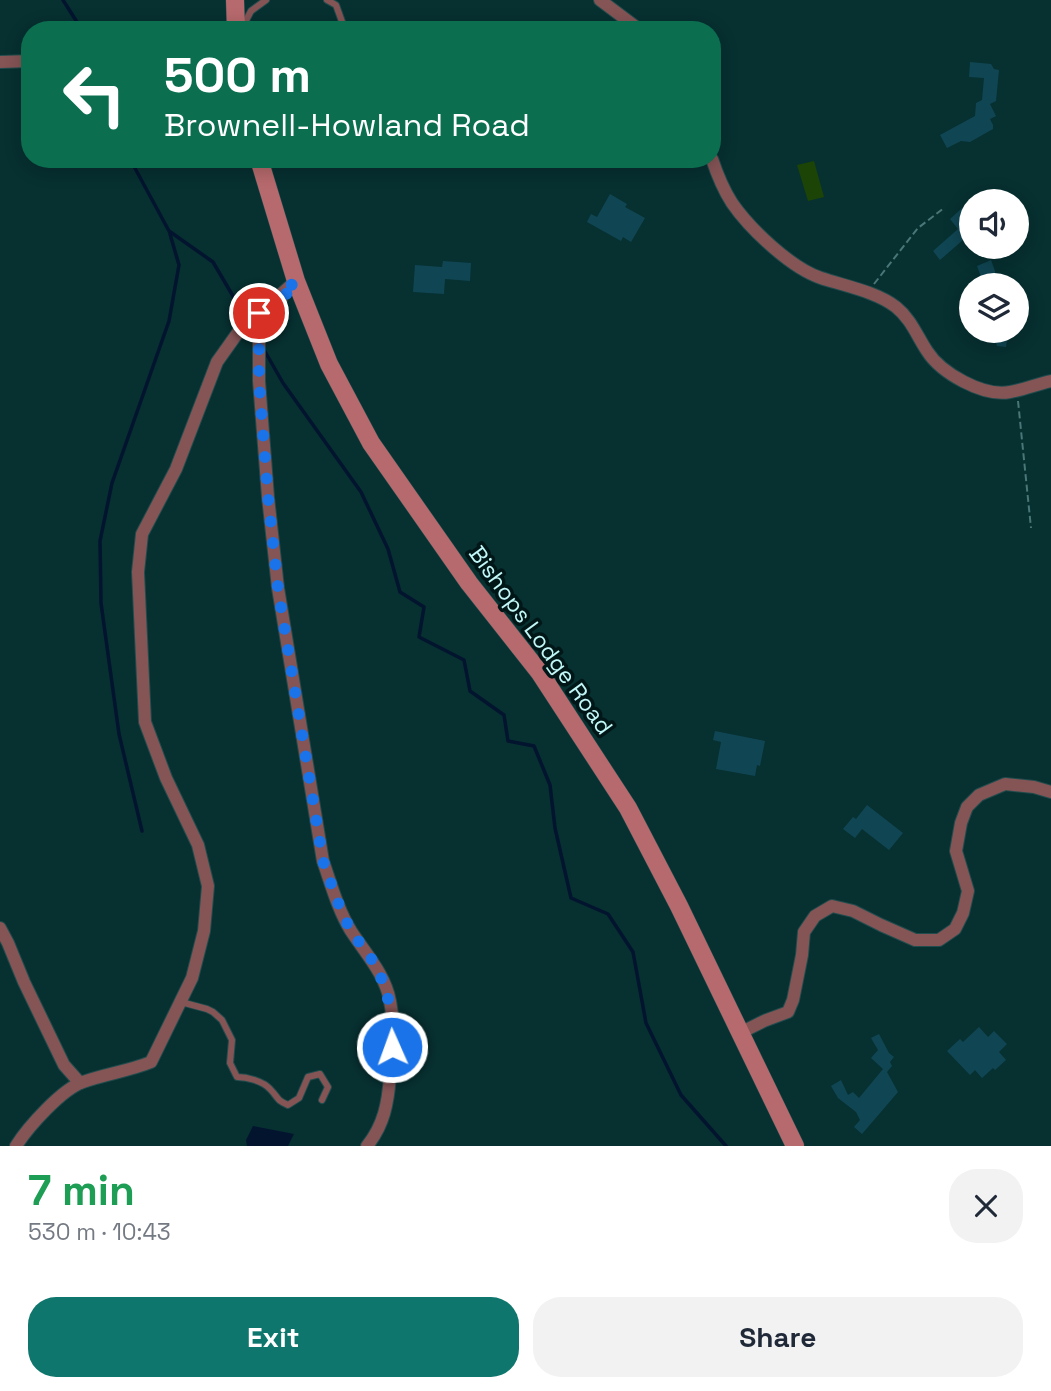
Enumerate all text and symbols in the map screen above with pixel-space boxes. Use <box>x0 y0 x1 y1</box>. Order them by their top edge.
text: 500 m <box>164 44 311 106</box>
icon: left <box>49 49 140 140</box>
text: Brownell-Howland Road <box>164 105 530 145</box>
map controls <box>959 189 1029 343</box>
button: sound <box>959 189 1029 259</box>
button: layers <box>959 273 1029 343</box>
pin <box>229 283 289 343</box>
icon: arrive <box>240 294 278 332</box>
street label: Bishops Lodge Road <box>462 540 620 740</box>
position arrow <box>355 1010 429 1084</box>
text: 7 min <box>28 1164 135 1217</box>
button: close <box>949 1169 1023 1243</box>
text: 530 m · 10:43 <box>28 1217 171 1247</box>
button: Exit <box>28 1297 519 1377</box>
button: Share <box>533 1297 1023 1377</box>

